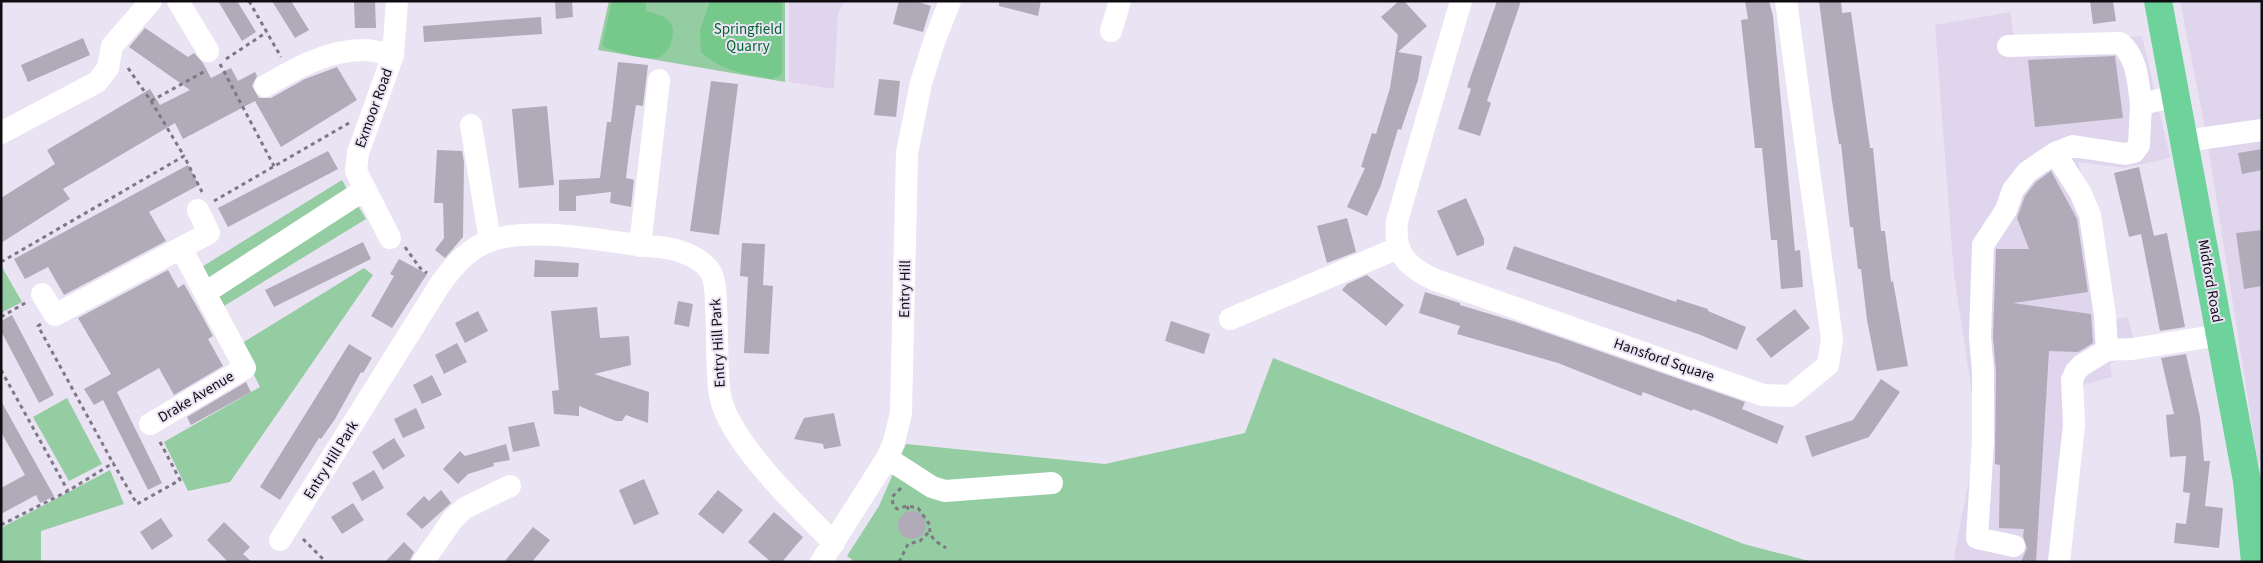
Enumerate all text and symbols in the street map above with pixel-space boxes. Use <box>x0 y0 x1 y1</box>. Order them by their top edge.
park label: Springfield Quarry <box>714 19 782 57</box>
street label: Exmoor Road <box>350 65 398 151</box>
street label: Midford Road <box>2192 238 2228 324</box>
street label: Entry Hill <box>894 260 916 318</box>
street label: Entry Hill Park <box>705 297 731 388</box>
street label: Hansford Square <box>1611 333 1717 387</box>
street label: Drake Avenue <box>154 366 238 428</box>
street label: Entry Hill Park <box>299 416 364 503</box>

